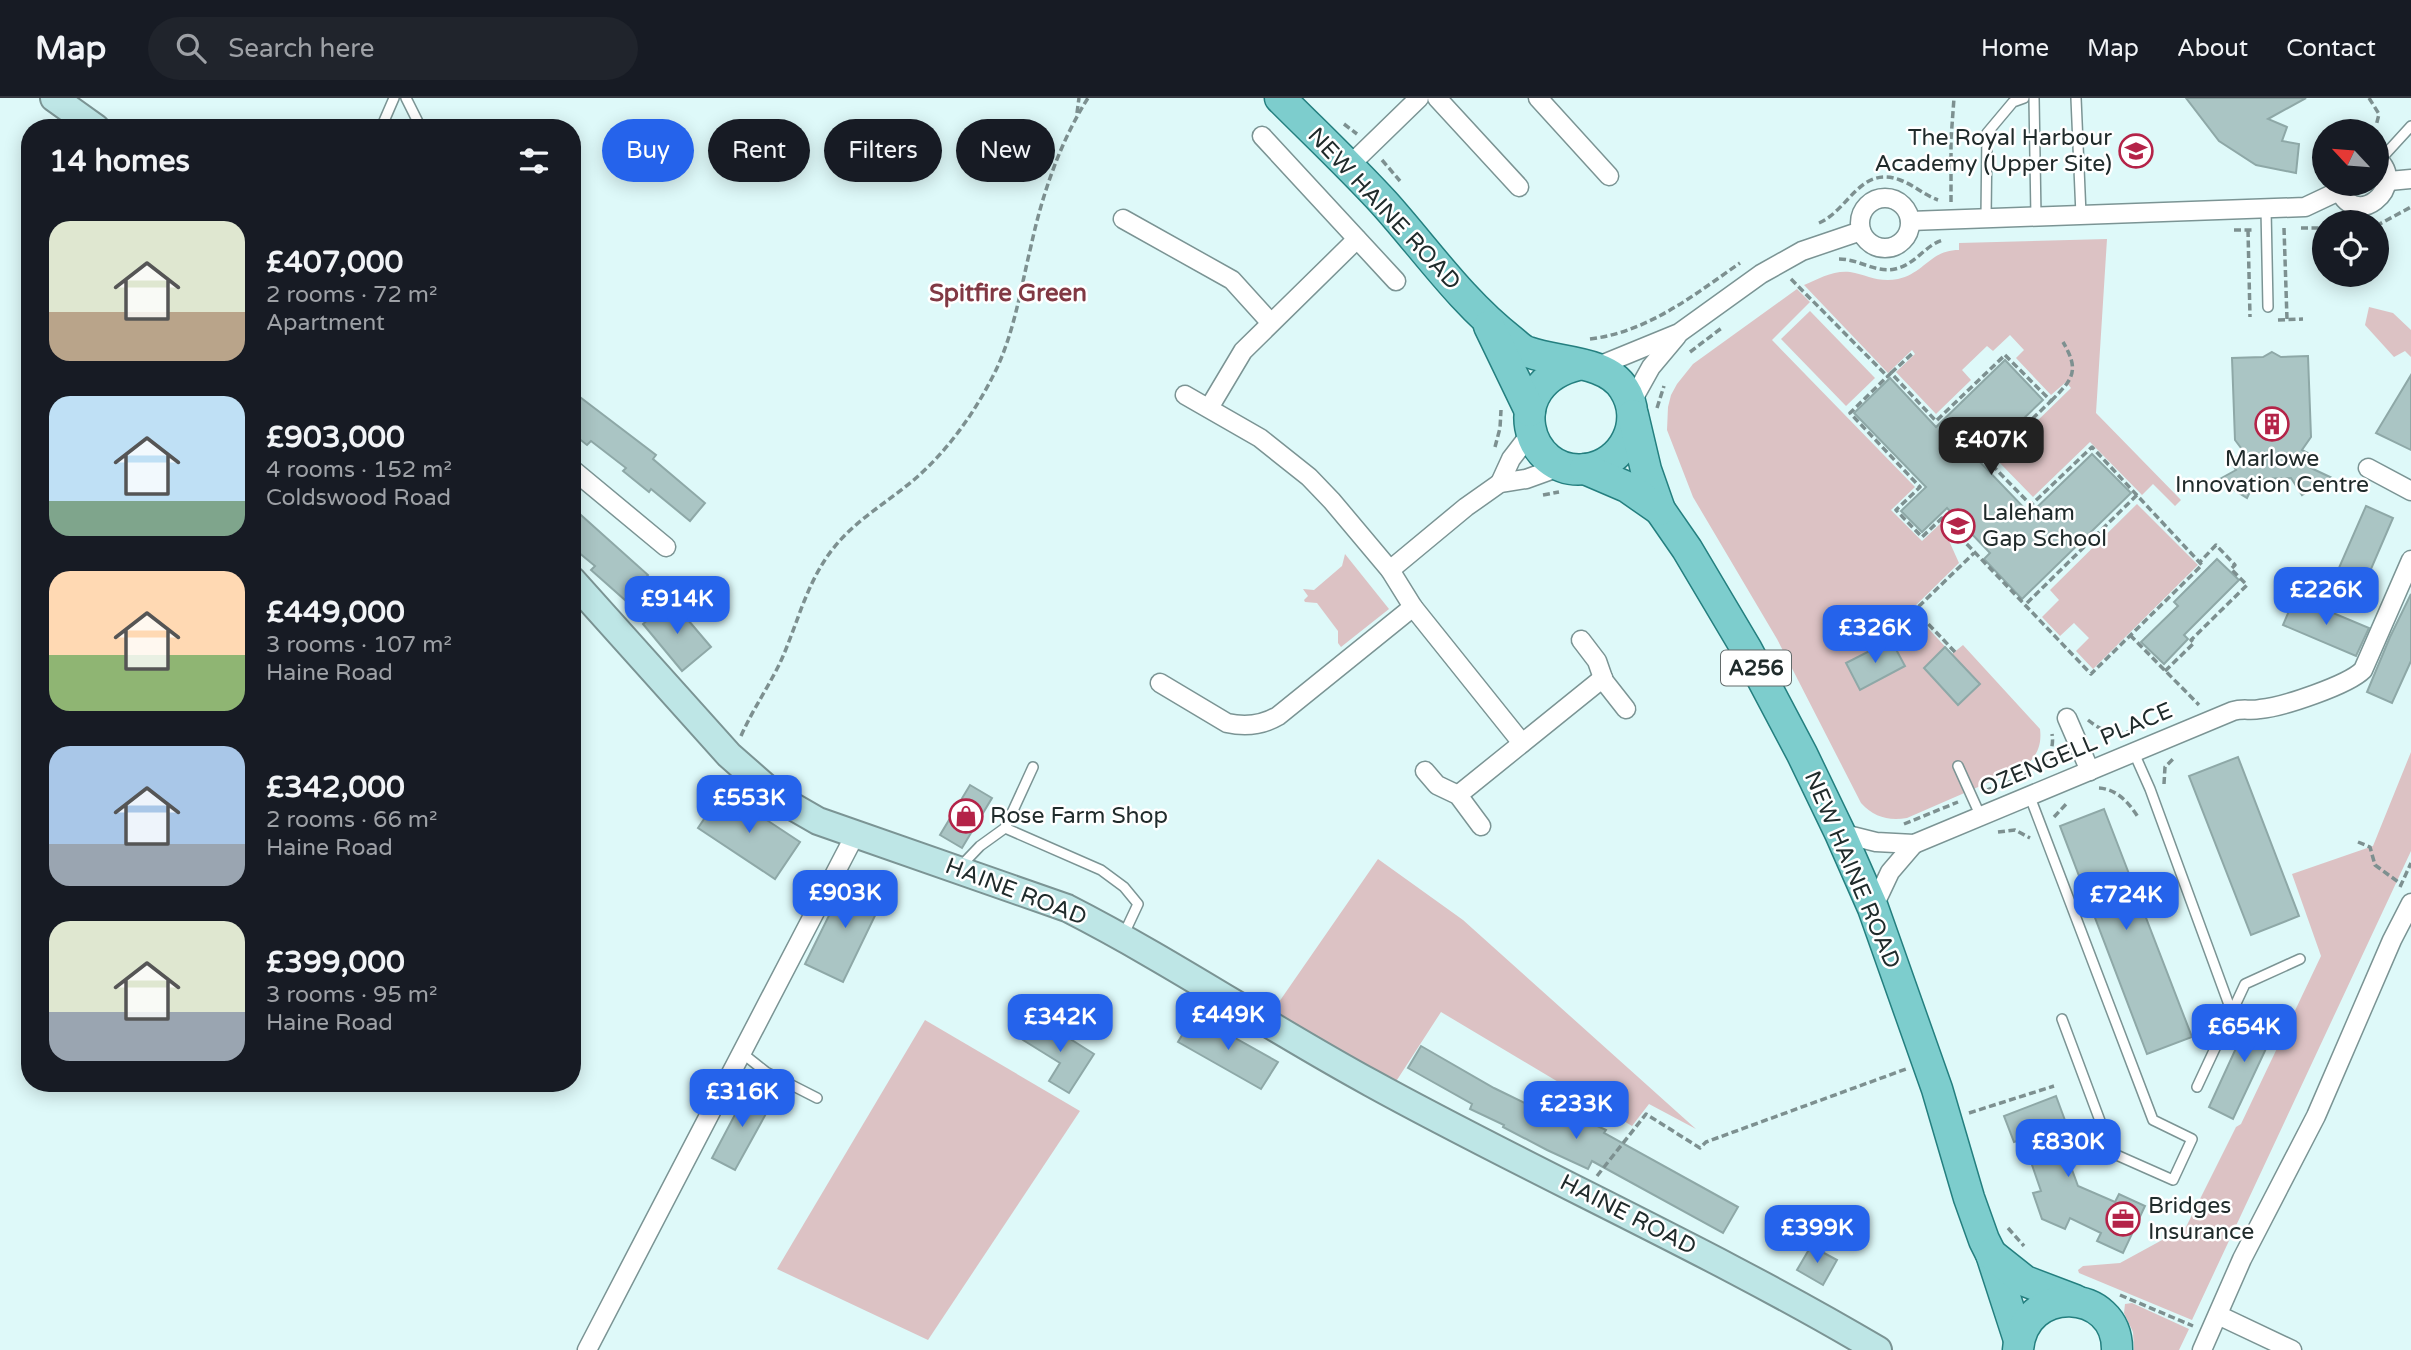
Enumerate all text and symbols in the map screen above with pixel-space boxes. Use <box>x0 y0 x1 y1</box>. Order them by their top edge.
search box <box>148 17 638 80</box>
text: Map <box>35 29 106 68</box>
icon: search <box>172 29 210 67</box>
text: Search here <box>228 33 374 64</box>
text: Home <box>1981 34 2049 63</box>
text: Map <box>2087 34 2139 63</box>
text: About <box>2177 34 2248 63</box>
text: Contact <box>2286 34 2376 63</box>
chip: Buy <box>602 119 694 182</box>
chip: Rent <box>708 119 810 182</box>
chip: Filters <box>824 119 942 182</box>
chip: New <box>956 119 1055 182</box>
north arrow <box>2312 119 2389 196</box>
map controls <box>2312 119 2389 287</box>
street label: NEW HAINE ROAD <box>1302 122 1466 296</box>
place label: The Royal Harbour Academy (Upper Site) <box>1874 124 2112 178</box>
school or university icon: The Royal Harbour Academy (Upper Site) <box>2117 132 2155 170</box>
icon: filters <box>515 142 553 180</box>
text: 14 homes <box>49 143 190 180</box>
button: locate <box>2312 210 2389 287</box>
text: £407,000 <box>266 244 403 281</box>
icon: home <box>105 249 189 333</box>
district label: Spitfire Green <box>929 279 1087 308</box>
text: 2 rooms · 72 m² <box>266 281 437 309</box>
text: Apartment <box>266 309 385 337</box>
building icon: Marlowe Innovation Centre <box>2253 405 2291 443</box>
pin: £407K <box>1942 418 2040 477</box>
text: £903,000 <box>266 419 405 456</box>
icon: home <box>105 424 189 508</box>
text: £407K <box>1955 426 2027 454</box>
place label: Marlowe Innovation Centre <box>2175 445 2369 499</box>
text: 4 rooms · 152 m² <box>266 456 452 484</box>
text: Coldswood Road <box>266 484 451 512</box>
place label: Laleham Gap School <box>1982 499 2107 553</box>
school or university icon: Laleham Gap School <box>1939 507 1977 545</box>
pin: £226K <box>2277 568 2375 627</box>
pin: £914K <box>628 576 726 636</box>
text: £226K <box>2290 576 2362 604</box>
text: £914K <box>641 585 713 613</box>
text: £449,000 <box>266 594 405 631</box>
icon: home <box>105 599 189 683</box>
pin: £326K <box>1826 606 1924 665</box>
text: £326K <box>1839 614 1911 642</box>
text: 3 rooms · 107 m² <box>266 631 452 659</box>
road number: A256 <box>1721 650 1791 686</box>
text: Haine Road <box>266 659 393 687</box>
street label: OZENGELL PLACE <box>1975 697 2177 803</box>
street label: NEW HAINE ROAD <box>1798 767 1906 973</box>
text: £342,000 <box>266 769 405 806</box>
icon: home <box>105 774 189 858</box>
pin: £553K <box>700 776 798 835</box>
text: £553K <box>713 784 785 812</box>
shop icon: Rose Farm Shop <box>947 797 985 835</box>
place label: Rose Farm Shop <box>990 802 1168 830</box>
text: 2 rooms · 66 m² <box>266 806 437 834</box>
text: Haine Road <box>266 834 393 862</box>
street label: HAINE ROAD <box>941 852 1091 932</box>
pin: £903K <box>796 870 894 930</box>
pin: £724K <box>2077 872 2175 932</box>
text: £903K <box>809 879 881 907</box>
text: £724K <box>2090 881 2162 909</box>
text: £399,000 <box>266 944 405 981</box>
icon: home <box>105 949 189 1033</box>
text: 3 rooms · 95 m² <box>266 981 437 1009</box>
pin: £449K <box>1179 992 1277 1052</box>
pin: £342K <box>1011 995 1109 1054</box>
text: £449K <box>1192 1001 1264 1029</box>
text: £342K <box>1024 1003 1096 1031</box>
pin: £654K <box>2195 1004 2293 1064</box>
text: Haine Road <box>266 1009 393 1037</box>
text: £654K <box>2208 1013 2280 1041</box>
pin: £316K <box>693 1070 791 1129</box>
text: £316K <box>706 1078 778 1106</box>
pin: £233K <box>1527 1082 1625 1141</box>
text: £233K <box>1540 1090 1612 1118</box>
pin: £830K <box>2019 1119 2117 1179</box>
text: £830K <box>2032 1128 2104 1156</box>
street label: HAINE ROAD <box>1555 1169 1701 1261</box>
place label: Bridges Insurance <box>2148 1192 2254 1246</box>
office icon: Bridges Insurance <box>2104 1200 2142 1238</box>
pin: £399K <box>1768 1206 1866 1265</box>
text: £399K <box>1781 1214 1853 1242</box>

